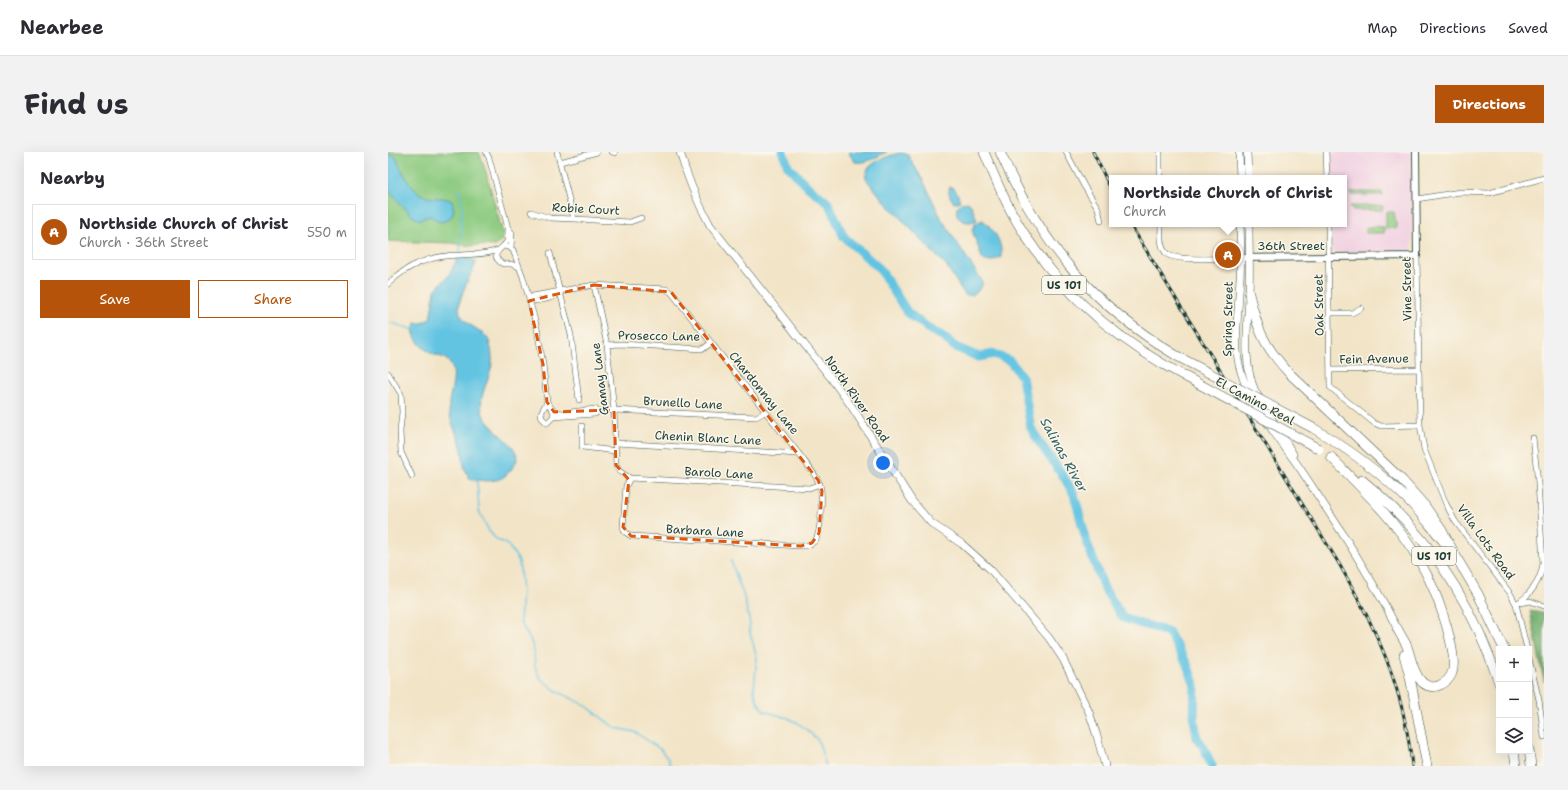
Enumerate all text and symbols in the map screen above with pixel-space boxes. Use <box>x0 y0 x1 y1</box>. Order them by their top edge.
text: Nearbee <box>20 15 104 40</box>
text: Map <box>1368 19 1398 37</box>
text: Directions <box>1420 19 1486 37</box>
text: Saved <box>1508 19 1548 37</box>
text: Find us <box>24 85 129 123</box>
button: Directions <box>1435 85 1544 123</box>
text: Nearby <box>40 167 105 189</box>
popup <box>1109 175 1347 227</box>
text: Northside Church of Christ <box>1123 183 1333 203</box>
street label: Robie Court <box>552 199 620 219</box>
text: Church <box>1123 203 1166 220</box>
text: Northside Church of Christ <box>79 214 288 234</box>
text: A <box>49 224 59 241</box>
text: 550 m <box>307 224 347 241</box>
text: Church · 36th Street <box>79 234 208 251</box>
street label: 36th Street <box>1257 238 1325 254</box>
pin: A <box>1215 240 1241 270</box>
street label: Vine Street <box>1398 256 1416 322</box>
street label: Oak Street <box>1310 274 1328 336</box>
road number: US 101 <box>1042 276 1086 294</box>
button: Save <box>40 280 190 318</box>
button: Share <box>198 280 348 318</box>
street label: Spring Street <box>1219 281 1237 357</box>
street label: Prosecco Lane <box>618 327 701 345</box>
street label: Gamay Lane <box>588 342 612 416</box>
street label: Chardonnay Lane <box>725 348 803 438</box>
street label: Fein Avenue <box>1339 350 1409 368</box>
street label: North River Road <box>821 353 893 446</box>
street label: El Camino Real <box>1213 373 1298 429</box>
street label: Brunello Lane <box>643 393 723 413</box>
water label: Salinas River <box>1036 415 1092 496</box>
street label: Chenin Blanc Lane <box>654 427 762 449</box>
your location <box>873 453 893 473</box>
street label: Barolo Lane <box>684 463 754 483</box>
street label: Villa Lots Road <box>1453 501 1519 583</box>
street label: Barbara Lane <box>666 521 745 541</box>
road number: US 101 <box>1412 547 1456 565</box>
map controls <box>1496 646 1532 754</box>
button: + <box>1496 646 1532 682</box>
button: − <box>1496 682 1532 718</box>
button: layers <box>1496 718 1532 754</box>

